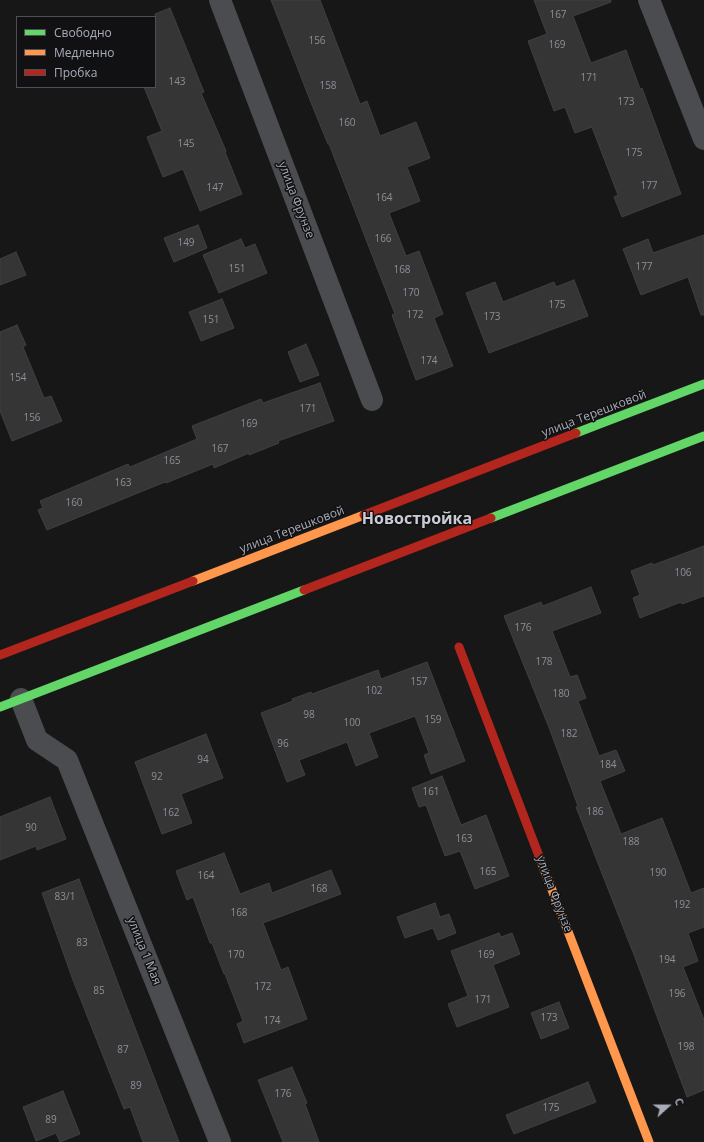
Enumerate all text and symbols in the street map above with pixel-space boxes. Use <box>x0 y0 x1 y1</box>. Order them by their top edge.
house number: 167 <box>549 9 567 21</box>
legend <box>16 16 156 88</box>
text: Свободно <box>54 24 112 41</box>
house number: 156 <box>308 35 326 47</box>
house number: 169 <box>548 39 566 51</box>
text: Медленно <box>54 44 114 61</box>
text: Пробка <box>54 64 97 81</box>
house number: 171 <box>580 72 598 84</box>
house number: 143 <box>168 76 186 88</box>
house number: 158 <box>319 80 337 92</box>
house number: 173 <box>617 96 635 108</box>
house number: 160 <box>338 117 356 129</box>
house number: 145 <box>177 138 195 150</box>
house number: 175 <box>625 147 643 159</box>
street label: улица Фрунзе <box>275 160 317 240</box>
house number: 177 <box>640 180 658 192</box>
house number: 147 <box>206 182 224 194</box>
house number: 164 <box>375 192 393 204</box>
house number: 166 <box>374 233 392 245</box>
house number: 149 <box>177 237 195 249</box>
house number: 177 <box>635 261 653 273</box>
house number: 151 <box>228 263 246 275</box>
house number: 168 <box>393 264 411 276</box>
house number: 170 <box>402 287 420 299</box>
house number: 175 <box>548 299 566 311</box>
house number: 172 <box>406 309 424 321</box>
house number: 173 <box>483 311 501 323</box>
house number: 151 <box>202 314 220 326</box>
house number: 174 <box>420 355 438 367</box>
house number: 154 <box>9 372 27 384</box>
street label: улица Терешковой <box>540 387 648 441</box>
house number: 171 <box>299 403 317 415</box>
house number: 156 <box>23 412 41 424</box>
house number: 169 <box>240 418 258 430</box>
house number: 167 <box>211 443 229 455</box>
house number: 165 <box>163 455 181 467</box>
house number: 163 <box>114 477 132 489</box>
house number: 160 <box>65 497 83 509</box>
street label: улица Терешковой <box>238 503 346 557</box>
district label: Новостройка <box>362 509 472 529</box>
house number: 106 <box>674 567 692 579</box>
house number: 176 <box>514 622 532 634</box>
house number: 178 <box>535 656 553 668</box>
house number: 157 <box>410 676 428 688</box>
house number: 102 <box>365 685 383 697</box>
house number: 180 <box>552 688 570 700</box>
house number: 98 <box>303 709 315 721</box>
house number: 159 <box>424 714 442 726</box>
house number: 100 <box>343 717 361 729</box>
house number: 182 <box>560 728 578 740</box>
house number: 96 <box>277 738 289 750</box>
house number: 94 <box>197 754 209 766</box>
house number: 184 <box>599 759 617 771</box>
house number: 92 <box>151 771 163 783</box>
house number: 161 <box>422 786 440 798</box>
house number: 186 <box>586 806 604 818</box>
house number: 162 <box>162 807 180 819</box>
house number: 90 <box>25 822 37 834</box>
house number: 163 <box>455 833 473 845</box>
house number: 188 <box>622 836 640 848</box>
street label: улица Фрунзе <box>533 854 575 934</box>
house number: 165 <box>479 866 497 878</box>
house number: 190 <box>649 867 667 879</box>
house number: 164 <box>197 870 215 882</box>
house number: 168 <box>310 883 328 895</box>
house number: 83/1 <box>55 891 75 903</box>
house number: 192 <box>673 899 691 911</box>
house number: 168 <box>230 907 248 919</box>
street label: улица 1 Мая <box>124 915 164 987</box>
house number: 83 <box>76 937 88 949</box>
house number: 170 <box>227 949 245 961</box>
house number: 169 <box>477 949 495 961</box>
house number: 194 <box>658 954 676 966</box>
house number: 172 <box>254 981 272 993</box>
house number: 85 <box>93 985 105 997</box>
house number: 196 <box>668 988 686 1000</box>
house number: 171 <box>474 994 492 1006</box>
house number: 173 <box>540 1012 558 1024</box>
house number: 174 <box>263 1015 281 1027</box>
house number: 198 <box>677 1041 695 1053</box>
house number: 87 <box>117 1044 129 1056</box>
house number: 89 <box>130 1080 142 1092</box>
north arrow <box>648 1086 688 1126</box>
house number: 176 <box>274 1088 292 1100</box>
text: С <box>671 1096 688 1107</box>
house number: 175 <box>542 1102 560 1114</box>
house number: 89 <box>45 1114 57 1126</box>

